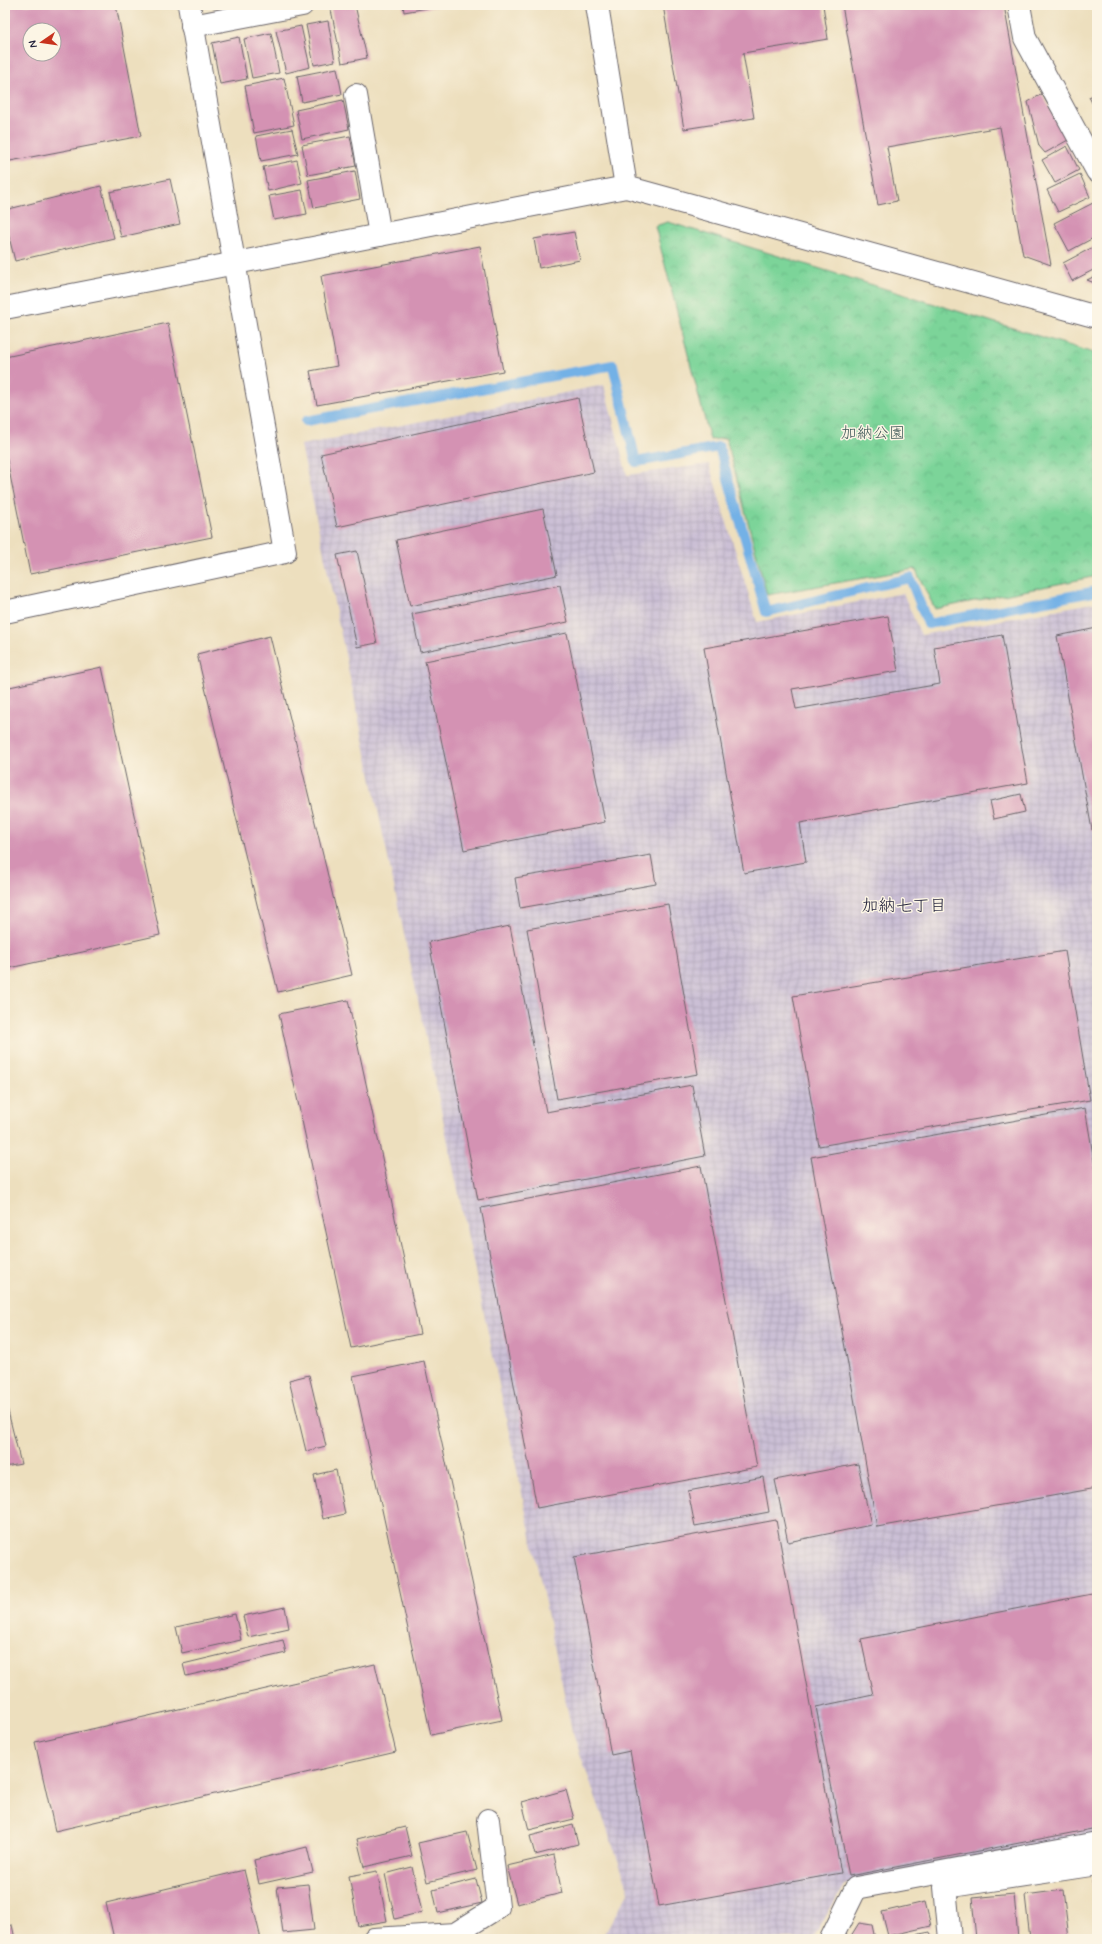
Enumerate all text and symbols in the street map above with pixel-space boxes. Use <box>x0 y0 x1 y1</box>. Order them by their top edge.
north arrow <box>22 22 62 62</box>
text: N <box>26 39 41 49</box>
park label: 加納公園 <box>841 423 905 444</box>
district label: 加納七丁目 <box>862 895 947 917</box>

